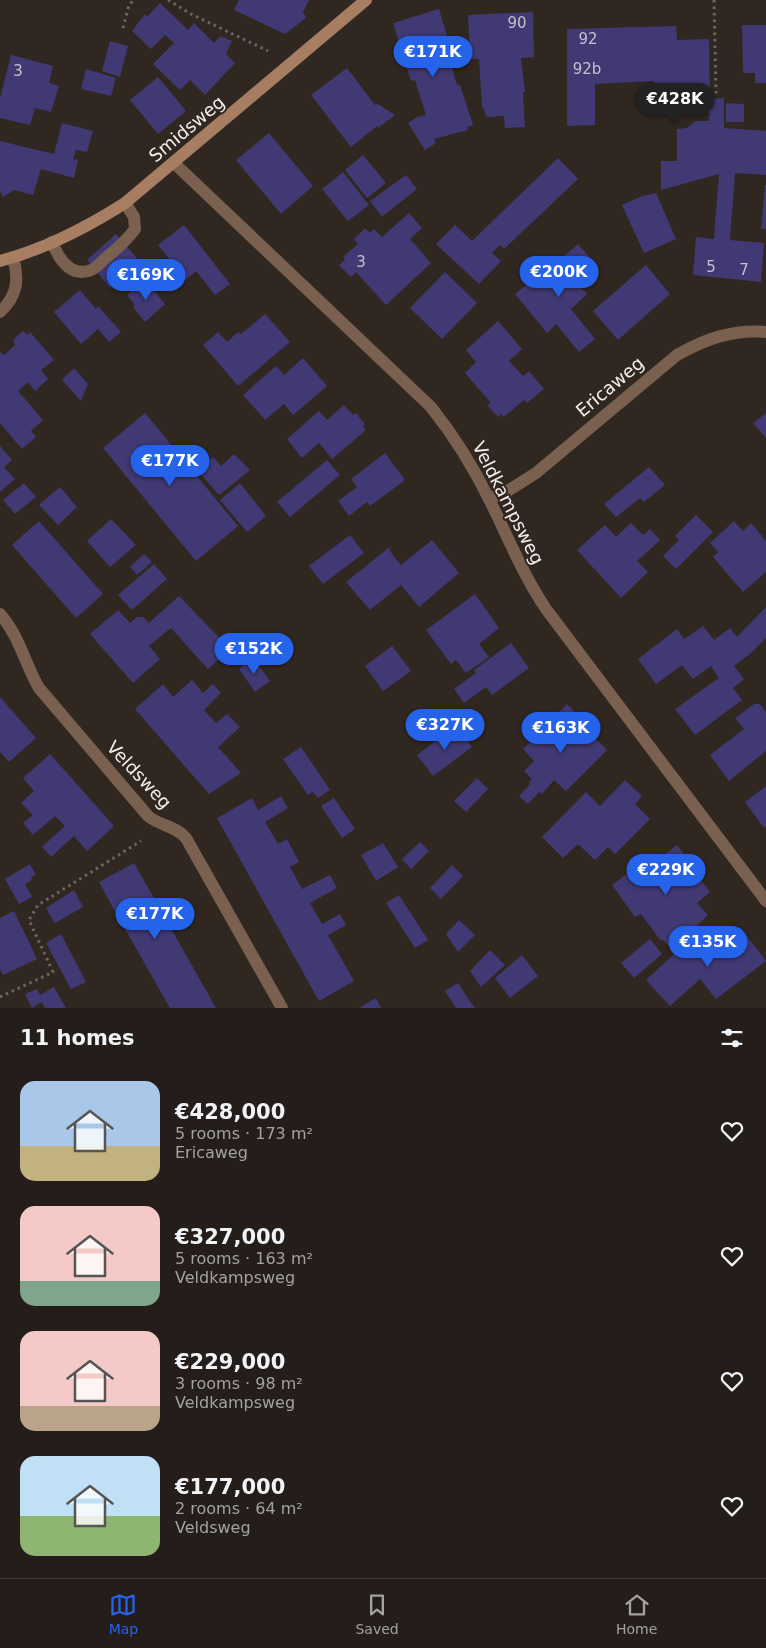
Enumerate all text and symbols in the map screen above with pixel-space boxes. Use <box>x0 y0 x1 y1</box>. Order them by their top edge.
house number: 90 <box>507 14 527 32</box>
house number: 92 <box>578 30 598 48</box>
pin: €171K <box>398 36 468 78</box>
text: €171K <box>405 42 461 61</box>
house number: 92b <box>573 60 601 78</box>
house number: 3 <box>13 62 23 80</box>
pin: €428K <box>640 82 710 125</box>
text: €428K <box>647 89 703 108</box>
street label: Smidsweg <box>145 91 229 166</box>
house number: 3 <box>356 253 366 271</box>
pin: €200K <box>524 256 594 298</box>
pin: €169K <box>111 258 181 301</box>
house number: 5 <box>706 258 716 276</box>
house number: 7 <box>739 261 749 279</box>
text: €200K <box>531 262 587 281</box>
text: €169K <box>118 265 174 284</box>
street label: Ericaweg <box>572 352 648 421</box>
street label: Veldkampsweg <box>468 438 548 568</box>
pin: €177K <box>135 444 205 487</box>
text: €177K <box>142 451 198 470</box>
pin: €152K <box>219 632 289 675</box>
text: €152K <box>226 639 282 658</box>
pin: €327K <box>410 708 480 751</box>
pin: €163K <box>526 712 596 754</box>
text: €327K <box>417 715 473 734</box>
text: €163K <box>533 718 589 737</box>
street label: Veldsweg <box>103 736 176 813</box>
pin: €229K <box>631 854 701 896</box>
text: €229K <box>638 860 694 879</box>
pin: €177K <box>120 898 190 940</box>
text: €177K <box>127 904 183 923</box>
pin: €135K <box>673 926 743 968</box>
text: €135K <box>680 932 736 951</box>
icon: filters <box>718 1024 746 1052</box>
text: 11 homes <box>20 1026 135 1050</box>
text: €428,000 <box>175 1100 285 1124</box>
icon: home <box>60 1101 120 1161</box>
icon: heart <box>718 1117 746 1145</box>
text: 5 rooms · 173 m² <box>175 1124 313 1143</box>
text: Ericaweg <box>175 1143 248 1162</box>
text: €327,000 <box>175 1225 285 1249</box>
icon: home <box>60 1226 120 1286</box>
icon: heart <box>718 1242 746 1270</box>
text: 5 rooms · 163 m² <box>175 1249 313 1268</box>
text: Veldkampsweg <box>175 1268 295 1287</box>
text: €229,000 <box>175 1350 285 1374</box>
icon: home <box>60 1351 120 1411</box>
icon: heart <box>718 1367 746 1395</box>
text: 3 rooms · 98 m² <box>175 1374 303 1393</box>
text: Veldkampsweg <box>175 1393 295 1412</box>
text: €177,000 <box>175 1475 285 1499</box>
icon: home <box>60 1476 120 1536</box>
icon: heart <box>718 1492 746 1520</box>
text: 2 rooms · 64 m² <box>175 1499 303 1518</box>
text: Veldsweg <box>175 1518 251 1537</box>
tab: Map <box>109 1591 138 1637</box>
tab: Saved <box>355 1591 399 1637</box>
tab: Home <box>616 1591 657 1637</box>

